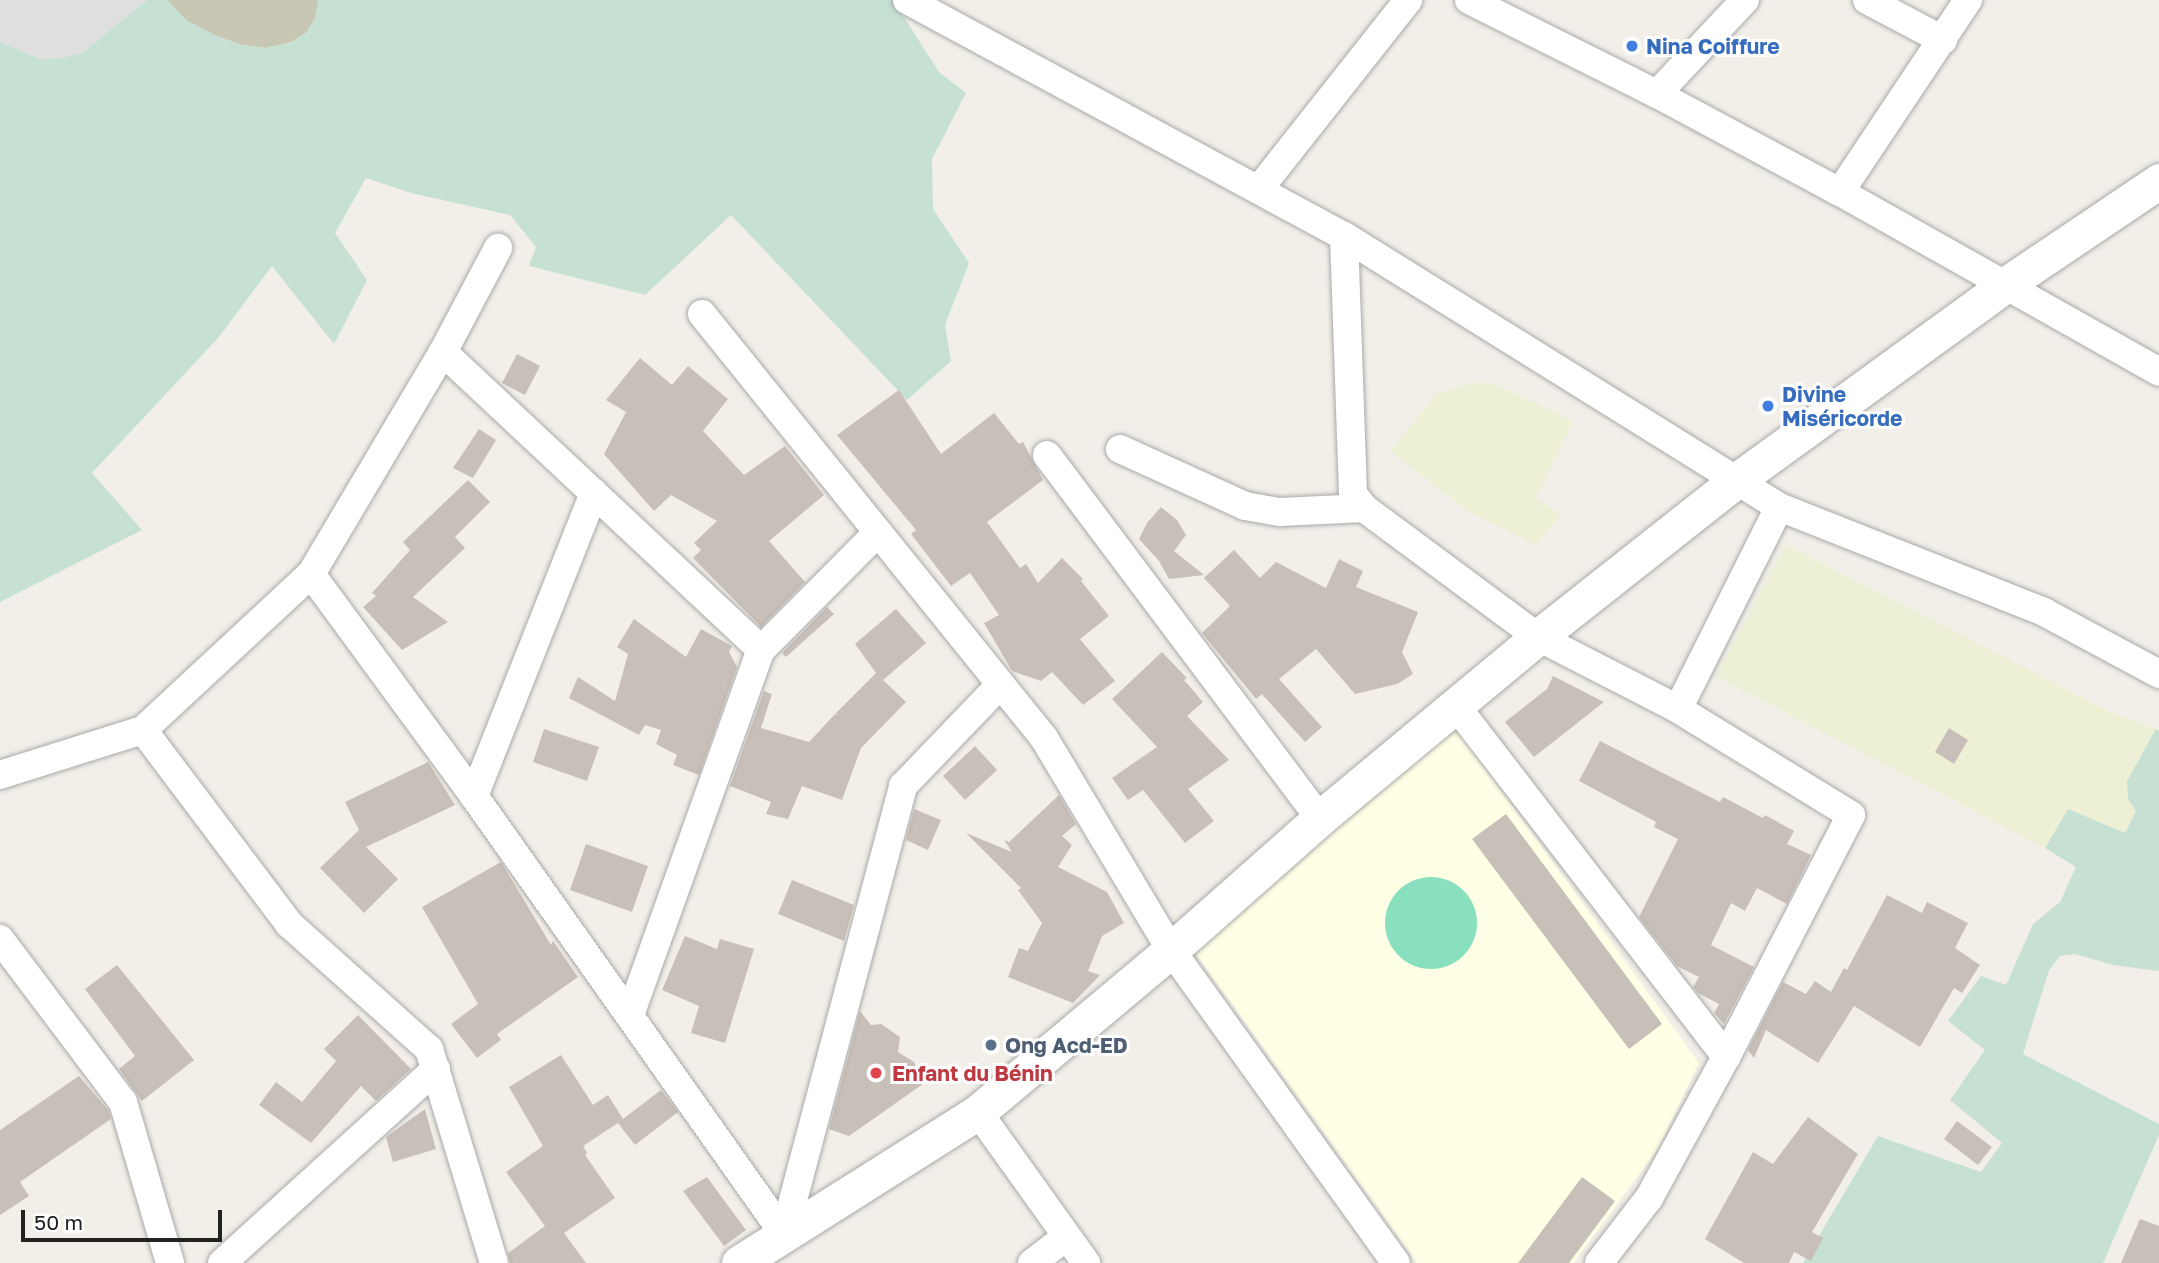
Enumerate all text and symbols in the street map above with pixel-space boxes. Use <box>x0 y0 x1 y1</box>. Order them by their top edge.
place label: Nina Coiffure <box>1646 33 1780 59</box>
marker: Nina Coiffure <box>1624 38 1640 54</box>
place label: Divine Miséricorde <box>1782 381 1902 431</box>
marker: Divine Miséricorde <box>1760 398 1776 414</box>
place label: Ong Acd-ED <box>1005 1032 1128 1058</box>
marker: Ong Acd-ED <box>983 1037 999 1053</box>
place label: Enfant du Bénin <box>892 1060 1053 1086</box>
marker: Enfant du Bénin <box>866 1063 886 1083</box>
scale bar <box>24 1196 226 1240</box>
text: 50 m <box>34 1209 83 1235</box>

